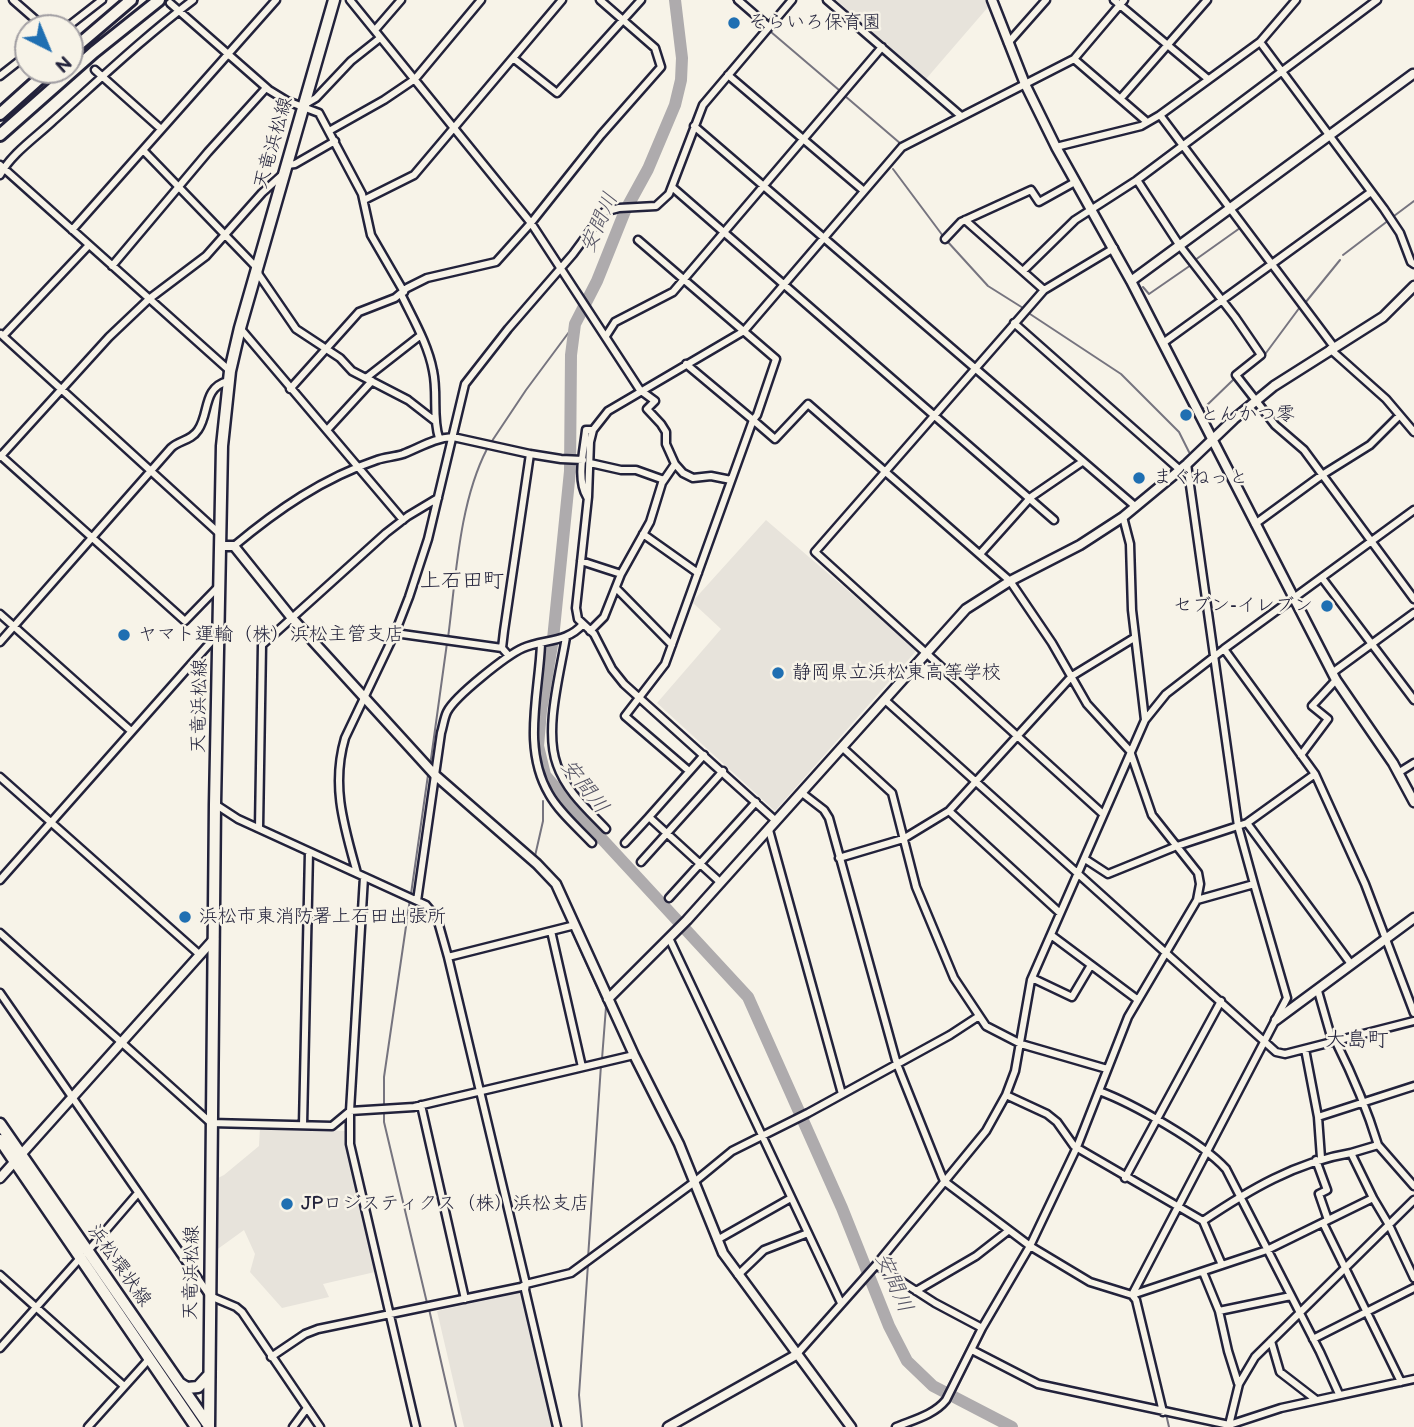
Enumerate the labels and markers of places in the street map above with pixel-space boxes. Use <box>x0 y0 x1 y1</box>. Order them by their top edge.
place label: そらいろ保育園 <box>748 12 881 34</box>
marker: そらいろ保育園 <box>726 15 742 31</box>
place label: とんかつ零 <box>1200 404 1295 426</box>
marker: とんかつ零 <box>1178 407 1194 423</box>
place label: まぐねっと <box>1153 467 1248 489</box>
marker: まぐねっと <box>1131 470 1147 486</box>
place label: セブン-イレブン <box>1173 595 1313 617</box>
marker: セブン-イレブン <box>1319 598 1335 614</box>
place label: ヤマト運輸（株）浜松主管支店 <box>138 624 404 646</box>
marker: ヤマト運輸（株）浜松主管支店 <box>116 627 132 643</box>
place label: 静岡県立浜松東高等学校 <box>792 662 1001 684</box>
marker: 静岡県立浜松東高等学校 <box>770 665 786 681</box>
place label: 浜松市東消防署上石田出張所 <box>199 906 446 928</box>
marker: 浜松市東消防署上石田出張所 <box>177 909 193 925</box>
place label: JPロジスティクス（株）浜松支店 <box>301 1193 589 1215</box>
marker: JPロジスティクス（株）浜松支店 <box>279 1196 295 1212</box>

